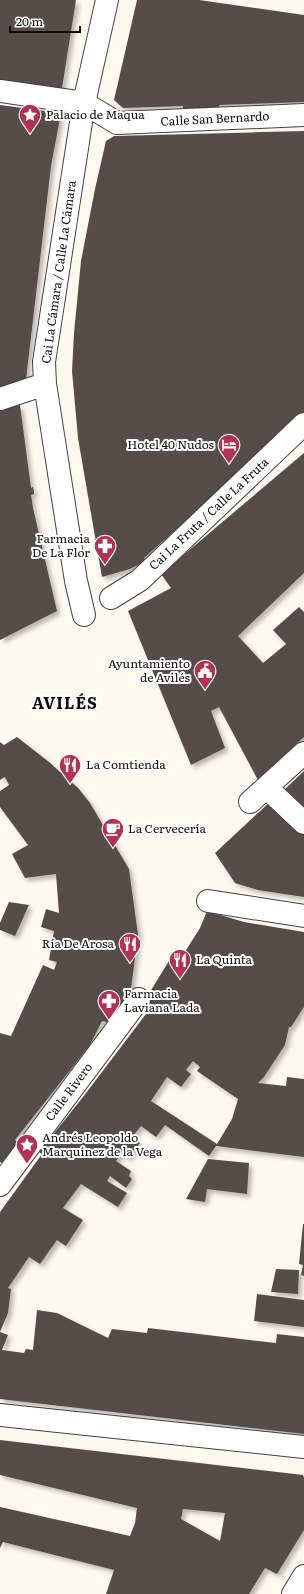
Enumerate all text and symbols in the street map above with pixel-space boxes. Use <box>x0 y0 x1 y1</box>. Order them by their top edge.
scale bar <box>10 8 80 34</box>
text: 20 m <box>16 12 43 30</box>
place icon: Palacio de Maqua <box>17 102 43 135</box>
place label: Palacio de Maqua <box>46 105 145 123</box>
street label: Calle San Bernardo <box>160 106 270 130</box>
street label: Cai La Cámara / Calle La Cámara <box>36 179 80 365</box>
hotel icon: Hotel 40 Nudos <box>216 432 242 465</box>
place label: Hotel 40 Nudos <box>127 435 215 453</box>
street label: Cai La Fruta / Calle La Fruta <box>144 452 273 574</box>
place label: Farmacia De La Flor <box>32 529 91 561</box>
pharmacy icon: Farmacia De La Flor <box>92 533 118 566</box>
place label: Ayuntamiento de Avilés <box>108 654 191 686</box>
public building icon: Ayuntamiento de Avilés <box>192 658 218 691</box>
district label: AVILÉS <box>32 690 98 714</box>
restaurant icon: La Comtienda <box>57 752 83 785</box>
place label: La Comtienda <box>86 755 166 773</box>
cafe icon: La Cervecería <box>100 816 126 849</box>
place label: La Cervecería <box>128 819 206 837</box>
restaurant icon: Ría De Arosa <box>117 931 143 964</box>
place label: Ría De Arosa <box>42 934 115 952</box>
restaurant icon: La Quinta <box>167 947 193 980</box>
place label: La Quinta <box>196 950 253 968</box>
place label: Farmacia Laviana Lada <box>124 984 200 1016</box>
pharmacy icon: Farmacia Laviana Lada <box>96 988 122 1021</box>
street label: Calle Rivero <box>40 1058 96 1124</box>
place label: Andrés Leopoldo Marquínez de la Vega <box>42 1128 163 1160</box>
place icon: Andrés Leopoldo Marquínez de la Vega <box>14 1132 40 1165</box>

